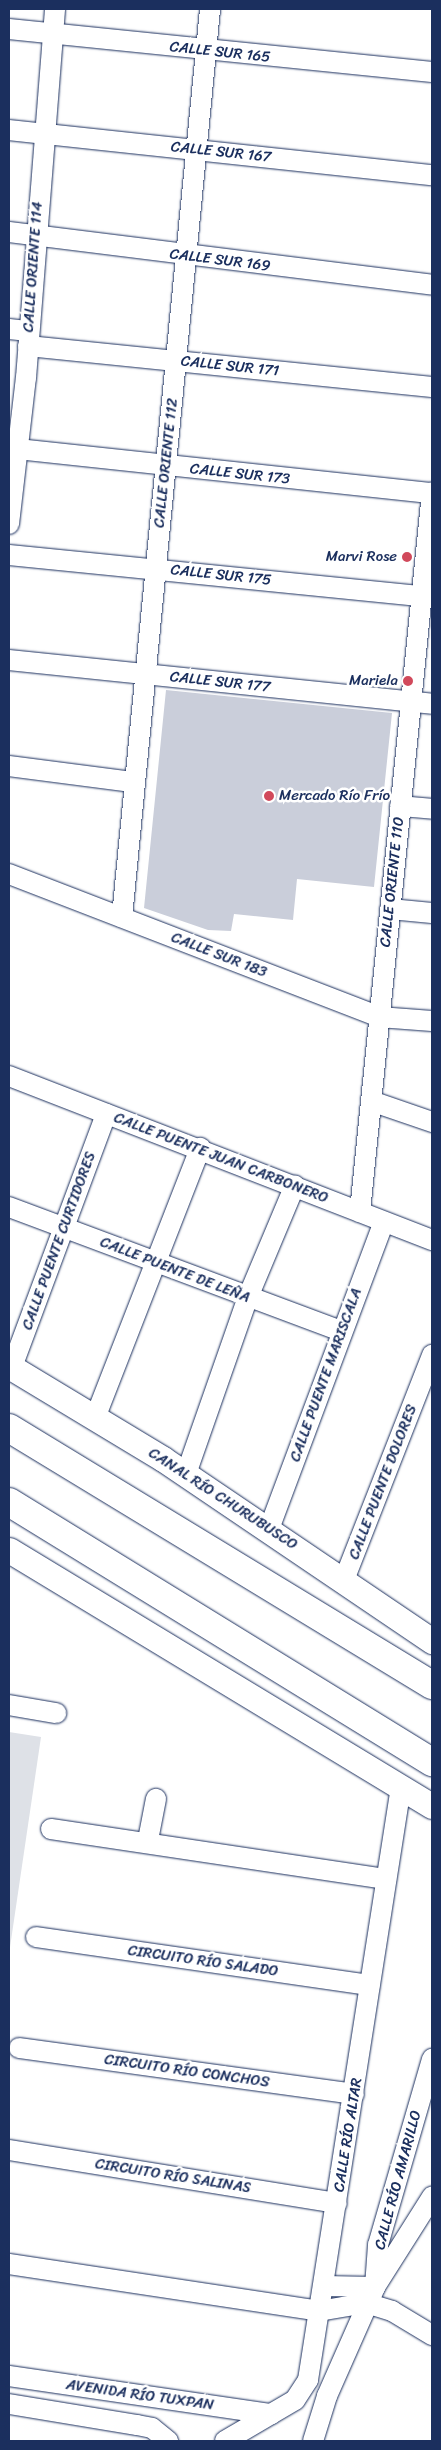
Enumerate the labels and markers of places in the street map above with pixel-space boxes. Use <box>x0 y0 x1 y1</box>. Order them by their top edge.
place label: Marvi Rose <box>325 548 397 566</box>
marker: Marvi Rose <box>401 551 413 563</box>
place label: Mariela <box>349 672 398 690</box>
marker: Mariela <box>402 675 414 687</box>
place label: Mercado Río Frío <box>279 787 390 805</box>
marker: Mercado Río Frío <box>263 790 275 802</box>

